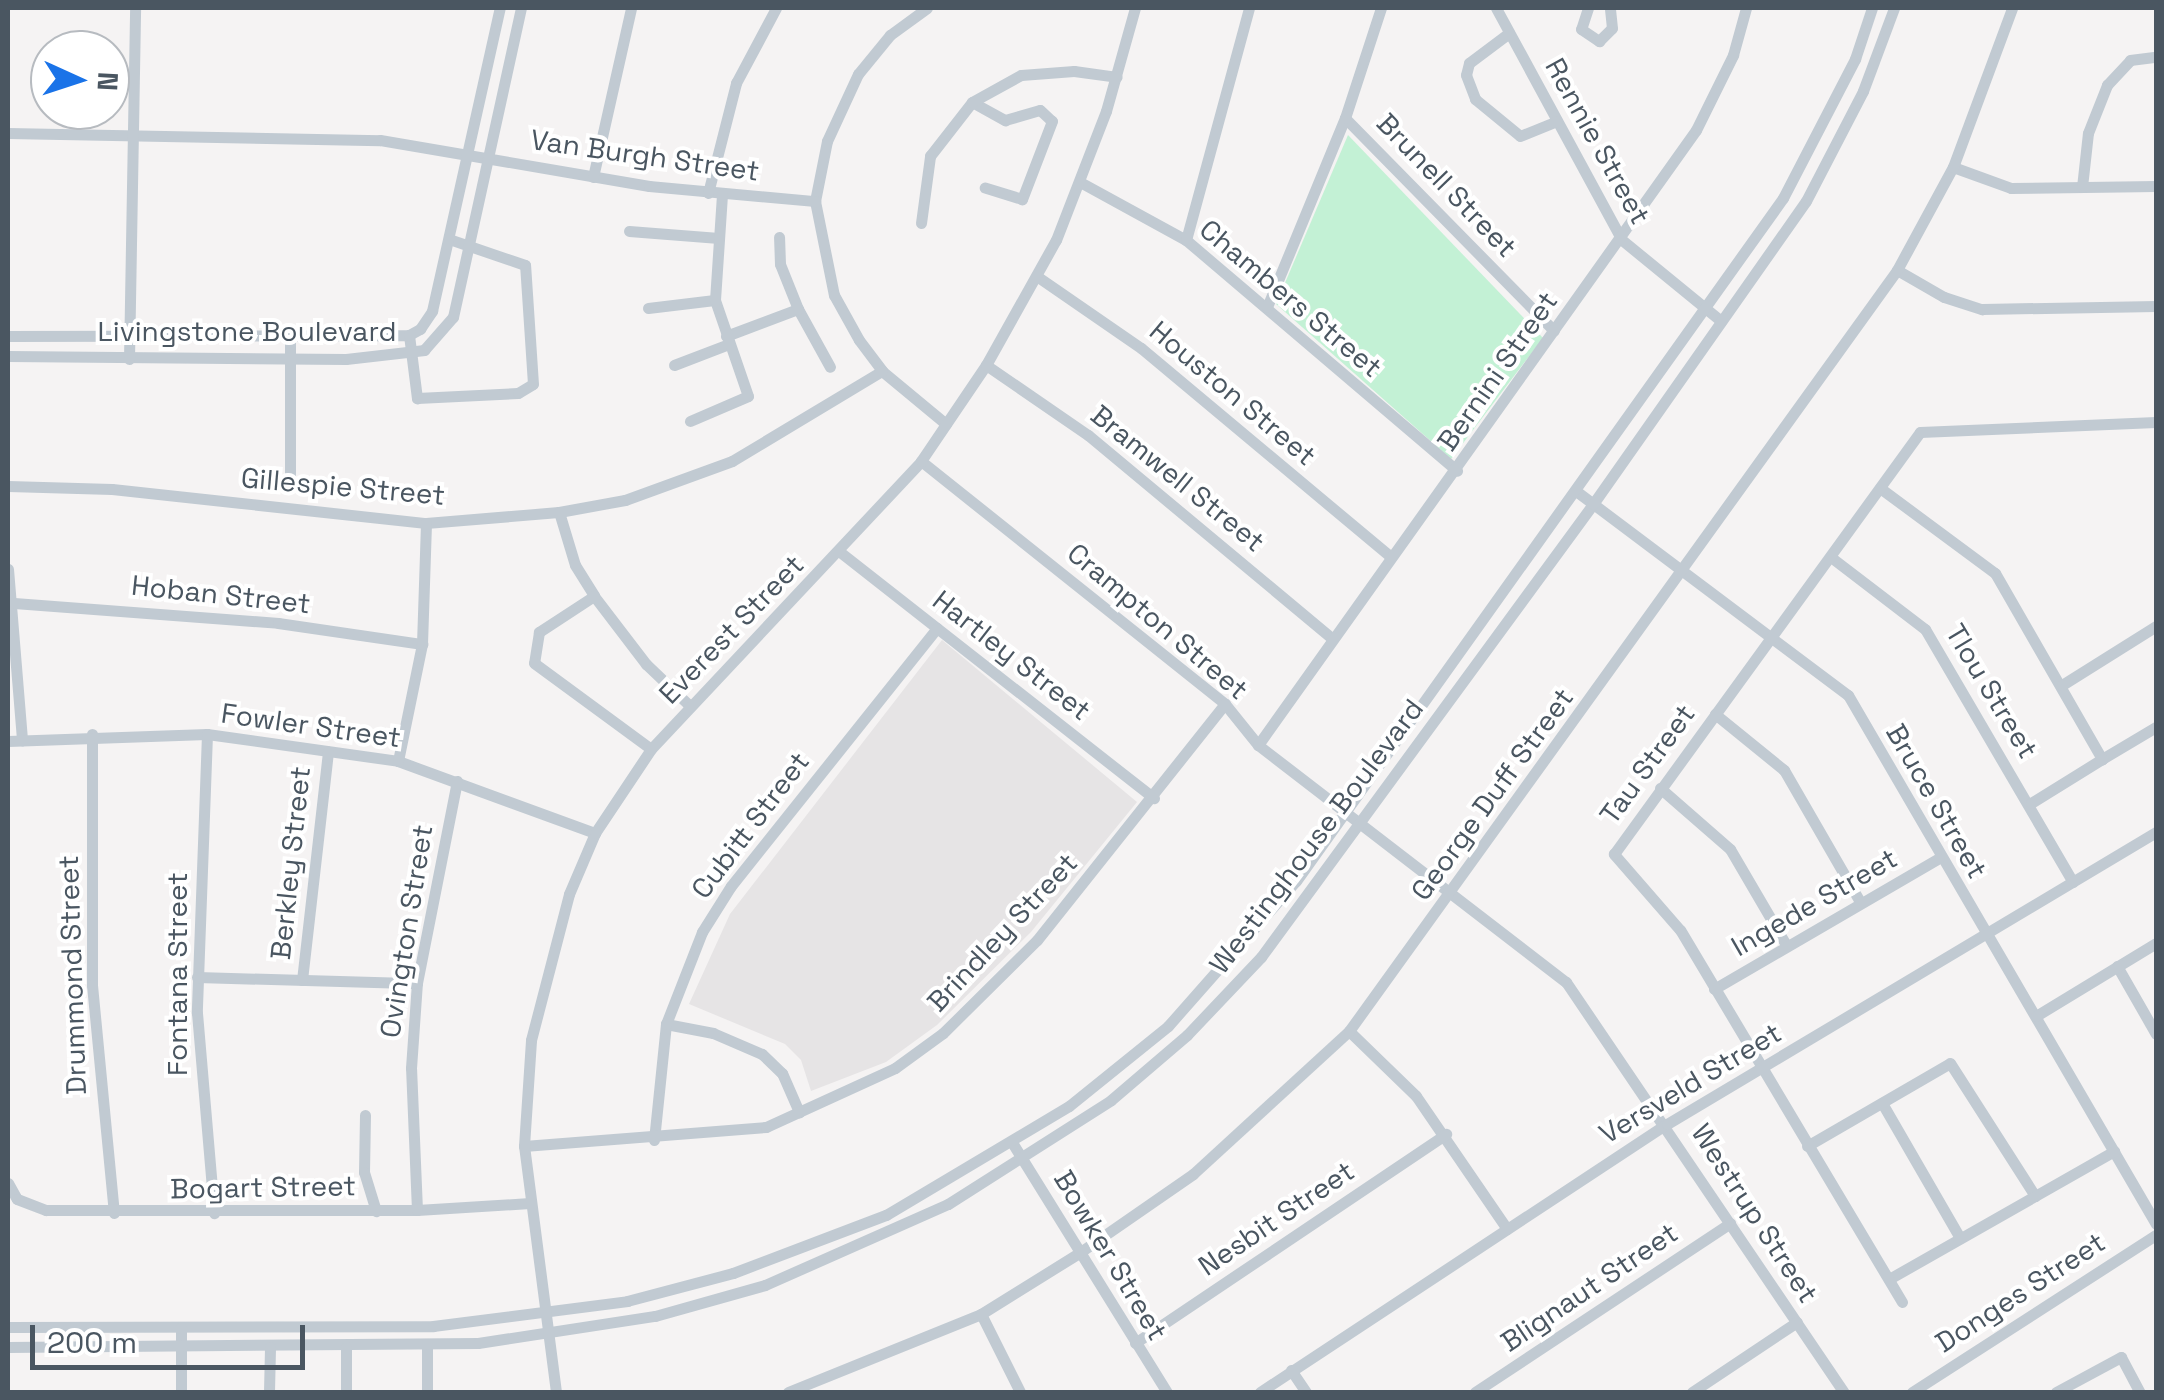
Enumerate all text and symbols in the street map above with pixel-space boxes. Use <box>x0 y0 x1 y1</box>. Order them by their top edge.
north arrow <box>30 30 130 130</box>
street label: Rennie Street <box>1539 52 1657 230</box>
text: N <box>89 71 126 92</box>
street label: Brunell Street <box>1370 106 1524 264</box>
street label: Van Burgh Street <box>529 122 761 188</box>
street label: Chambers Street <box>1193 212 1389 384</box>
street label: Bernini Street <box>1430 285 1564 457</box>
street label: Livingstone Boulevard <box>98 314 396 348</box>
street label: Houston Street <box>1143 314 1323 472</box>
street label: Bramwell Street <box>1084 398 1272 558</box>
street label: Gillespie Street <box>240 460 446 512</box>
street label: Crampton Street <box>1061 536 1255 706</box>
street label: Everest Street <box>652 548 810 710</box>
street label: Hoban Street <box>130 568 312 620</box>
street label: Hartley Street <box>926 583 1098 727</box>
street label: Tlou Street <box>1939 618 2045 764</box>
street label: George Duff Street <box>1404 681 1580 907</box>
street label: Westinghouse Boulevard <box>1202 692 1430 980</box>
street label: Fowler Street <box>219 696 403 754</box>
street label: Tau Street <box>1592 698 1702 830</box>
street label: Bruce Street <box>1879 718 1995 884</box>
street label: Cubitt Street <box>684 745 816 905</box>
street label: Berkley Street <box>263 765 317 961</box>
street label: Ovington Street <box>373 822 439 1040</box>
street label: Ingede Street <box>1725 841 1903 963</box>
street label: Brindley Street <box>920 846 1084 1018</box>
street label: Drummond Street <box>51 855 93 1095</box>
street label: Fontana Street <box>160 872 194 1076</box>
street label: Versveld Street <box>1593 1016 1787 1150</box>
street label: Westrup Street <box>1685 1117 1825 1309</box>
street label: Nesbit Street <box>1192 1154 1360 1282</box>
street label: Bowker Street <box>1047 1164 1175 1346</box>
street label: Bogart Street <box>170 1169 356 1205</box>
street label: Blignaut Street <box>1494 1216 1684 1358</box>
street label: Donges Street <box>1929 1225 2111 1359</box>
scale bar <box>35 1305 310 1367</box>
text: 200 m <box>47 1323 137 1362</box>

